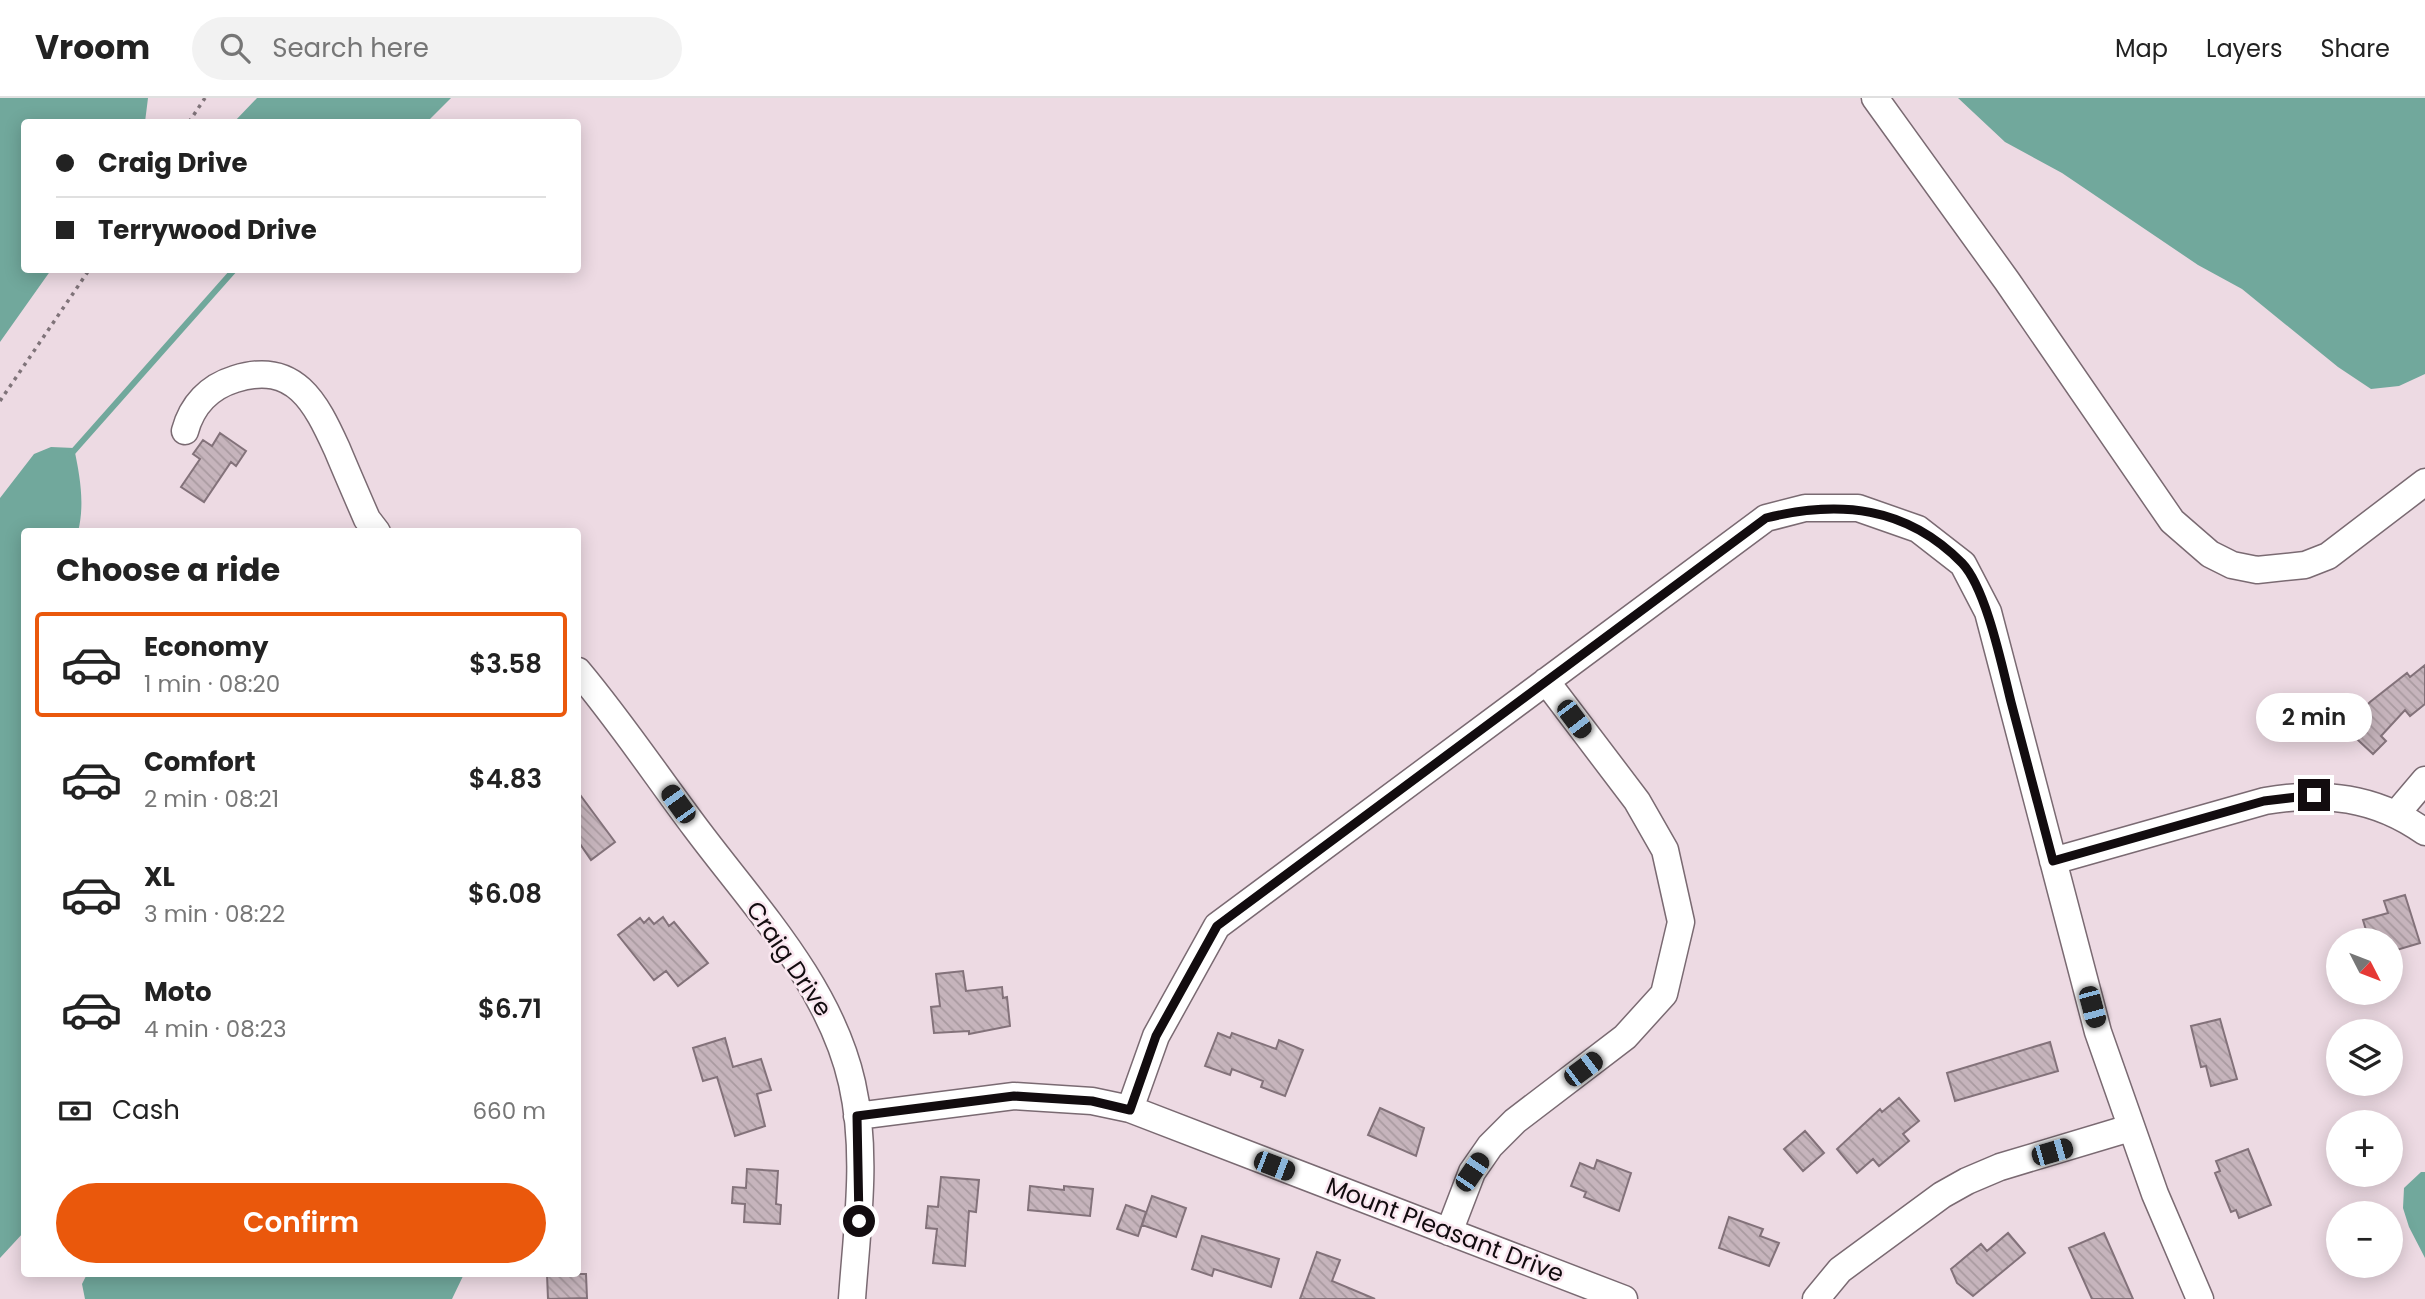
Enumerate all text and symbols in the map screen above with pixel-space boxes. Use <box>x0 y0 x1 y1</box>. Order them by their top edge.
search box <box>192 17 682 80</box>
text: Vroom <box>35 24 150 71</box>
icon: search <box>216 29 254 67</box>
text: Search here <box>272 30 429 66</box>
text: Map <box>2115 32 2168 65</box>
text: Layers <box>2206 32 2282 65</box>
text: Share <box>2320 32 2390 65</box>
text: Craig Drive <box>98 145 247 181</box>
text: Terrywood Drive <box>98 212 317 248</box>
text: Choose a ride <box>56 547 280 592</box>
text: Economy <box>144 629 268 665</box>
icon: car <box>60 633 123 696</box>
text: $3.58 <box>469 646 542 682</box>
text: 1 min · 08:20 <box>144 668 280 700</box>
callout: 2 min <box>2256 694 2372 742</box>
car <box>1553 696 1596 742</box>
text: 2 min <box>2282 701 2346 733</box>
text: Comfort <box>144 744 256 780</box>
icon: car <box>60 748 123 811</box>
text: $4.83 <box>469 761 542 797</box>
route end <box>2298 779 2330 811</box>
car <box>658 781 699 827</box>
text: 2 min · 08:21 <box>144 783 279 815</box>
text: XL <box>144 859 175 895</box>
icon: car <box>60 863 123 926</box>
text: $6.08 <box>468 876 542 912</box>
street label: Craig Drive <box>739 895 840 1023</box>
text: 3 min · 08:22 <box>144 898 285 930</box>
north arrow <box>2326 928 2403 1004</box>
map controls <box>2326 928 2403 1278</box>
text: Moto <box>144 974 212 1010</box>
icon: car <box>60 978 123 1041</box>
car <box>2077 984 2108 1030</box>
text: $6.71 <box>478 991 542 1027</box>
text: 4 min · 08:23 <box>144 1013 286 1045</box>
button: layers <box>2326 1019 2403 1096</box>
car <box>1560 1048 1607 1090</box>
icon: cash <box>56 1092 94 1130</box>
text: Cash <box>112 1092 180 1128</box>
text: 660 m <box>473 1095 546 1127</box>
button: + <box>2326 1110 2403 1187</box>
car <box>2029 1136 2076 1168</box>
car <box>1251 1149 1298 1183</box>
car <box>1452 1149 1493 1195</box>
street label: Mount Pleasant Drive <box>1322 1169 1569 1290</box>
button: Confirm <box>56 1183 546 1263</box>
button: − <box>2326 1201 2403 1278</box>
route start <box>843 1205 875 1237</box>

